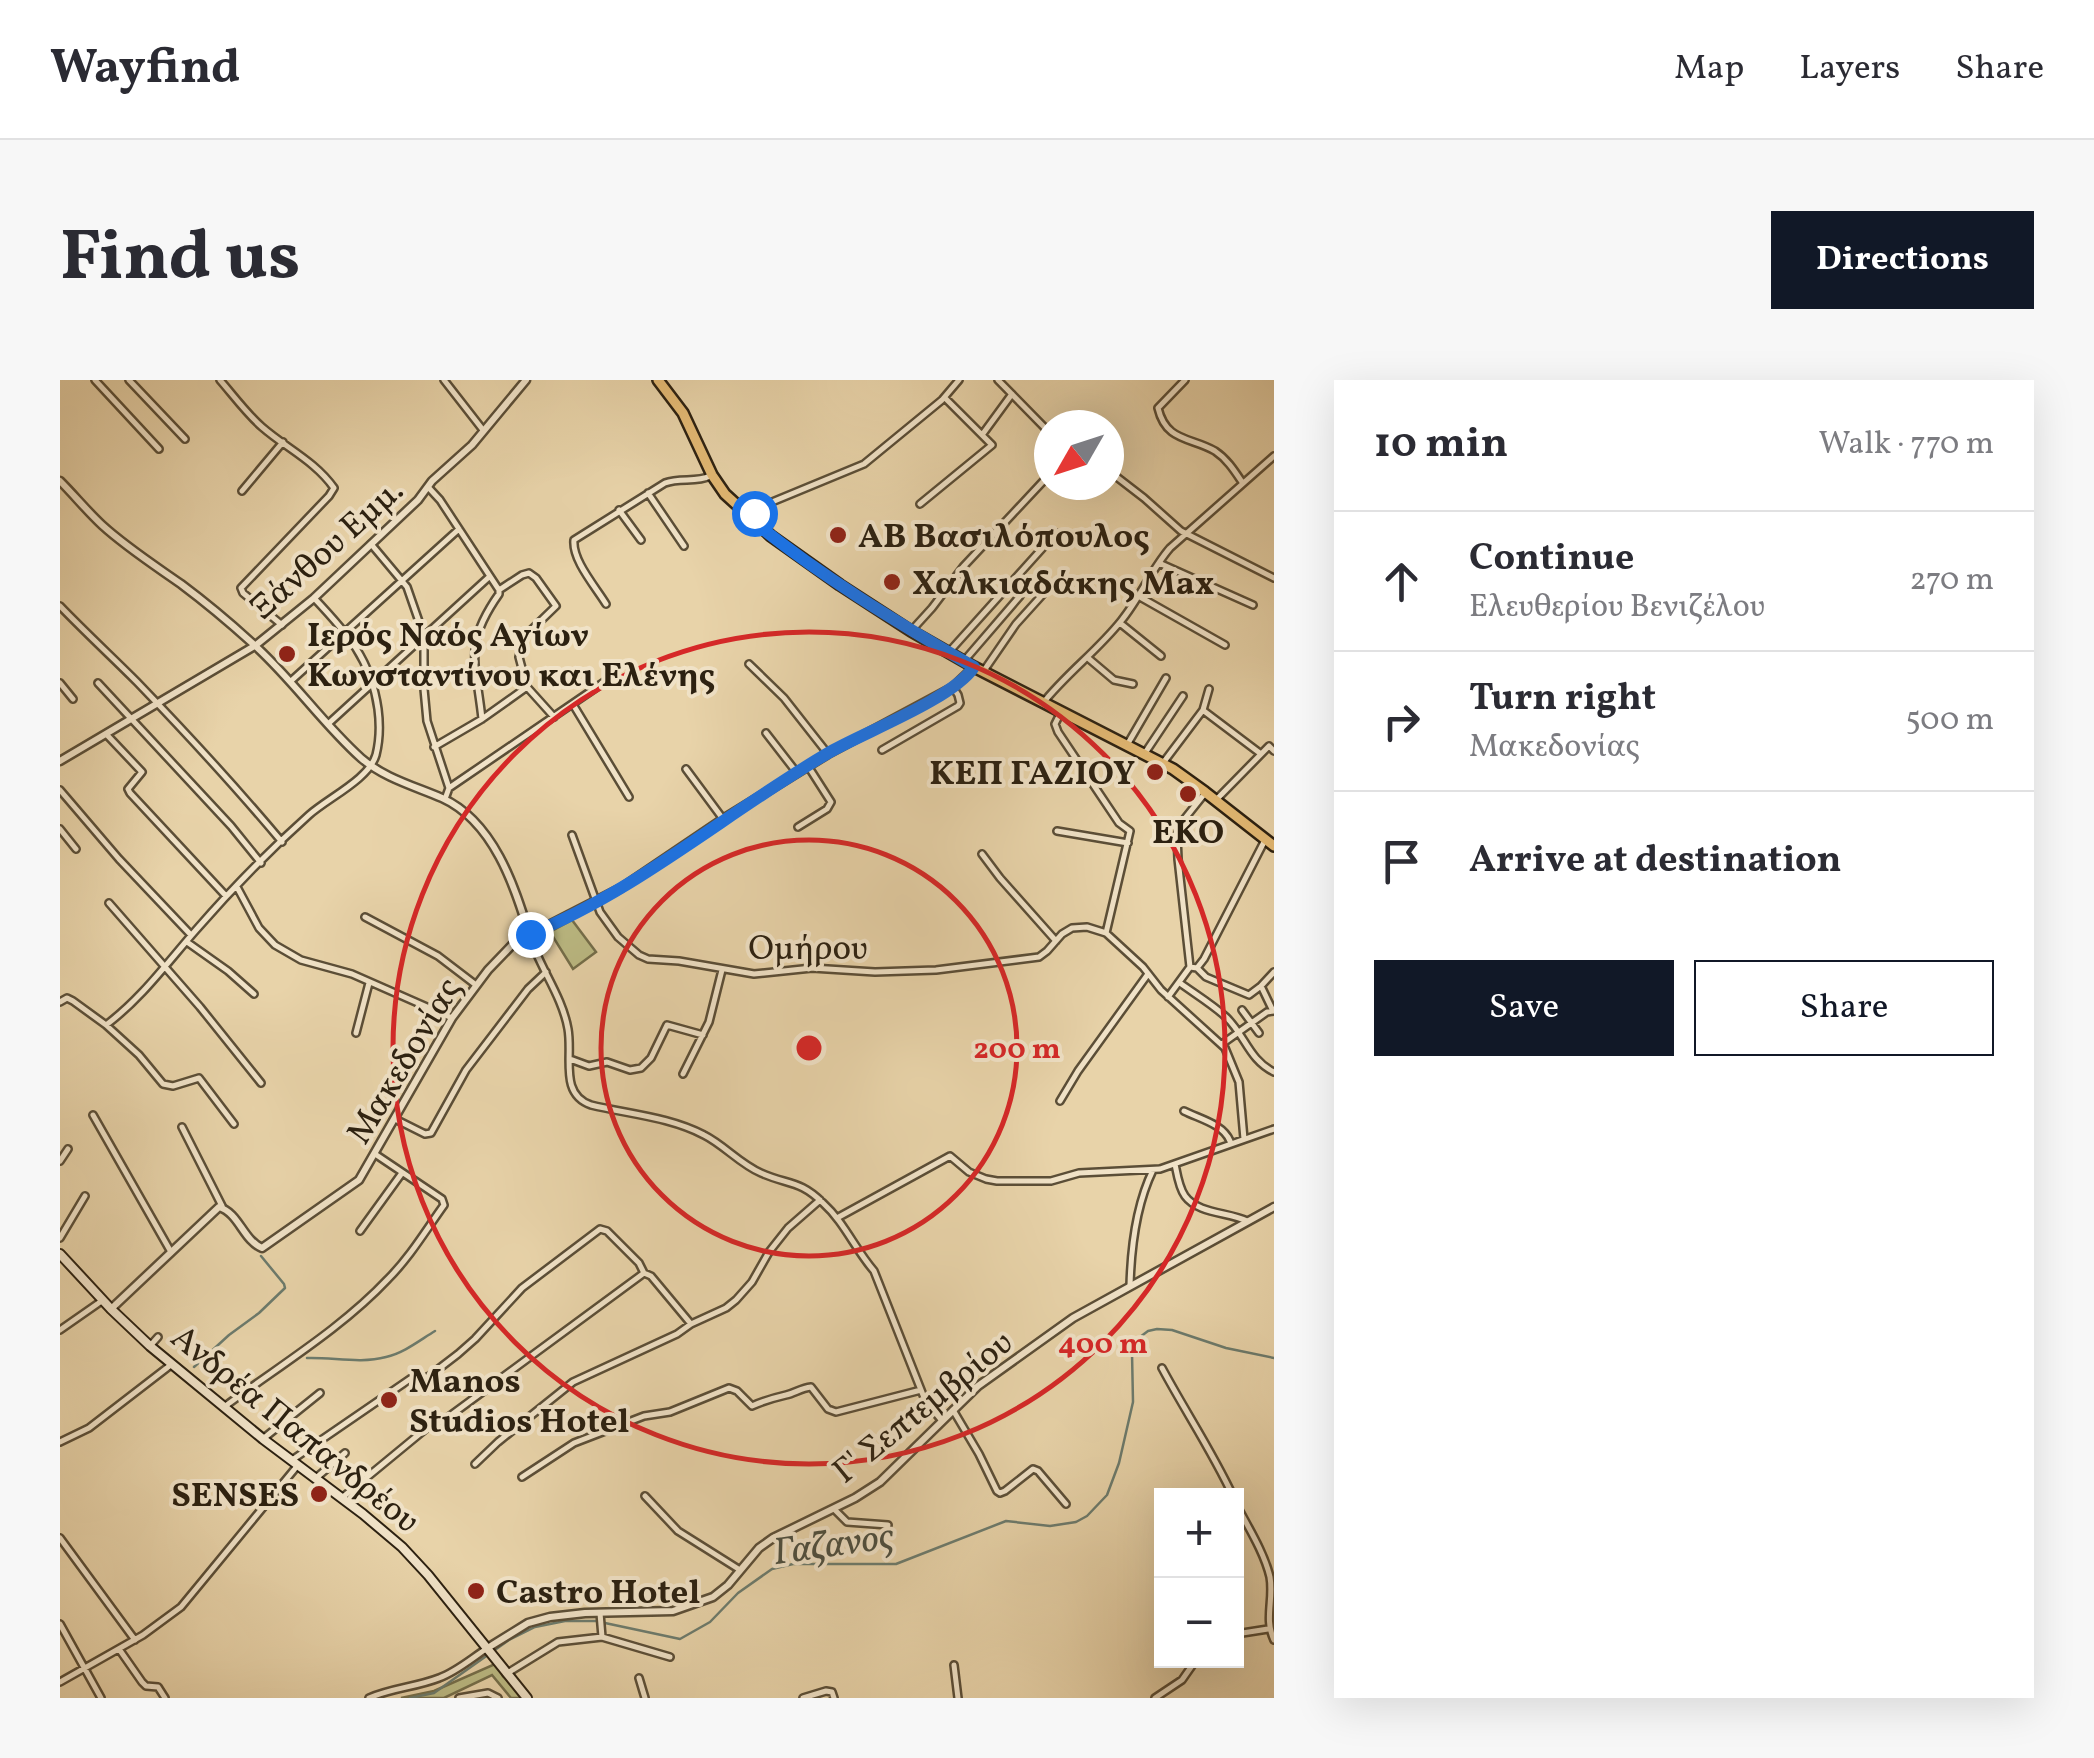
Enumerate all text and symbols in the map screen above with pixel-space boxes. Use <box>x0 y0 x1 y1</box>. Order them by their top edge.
text: Wayfind <box>50 36 240 103</box>
text: Map <box>1674 45 1744 93</box>
text: Layers <box>1799 45 1900 93</box>
text: Share <box>1955 45 2044 93</box>
text: Find us <box>60 211 300 309</box>
button: Directions <box>1771 211 2034 309</box>
north arrow <box>1034 410 1124 500</box>
text: 10 min <box>1374 416 1508 475</box>
text: Walk · 770 m <box>1818 423 1994 467</box>
street label: Ξάνθου Εμμ. <box>241 468 415 632</box>
route start <box>732 491 778 537</box>
place label: ΑΒ Βασιλόπουλος <box>858 514 1150 562</box>
marker: ΑΒ Βασιλόπουλος <box>827 524 849 546</box>
text: Continue <box>1469 533 1634 586</box>
icon: ahead <box>1374 554 1429 609</box>
text: 270 m <box>1909 559 1994 603</box>
place label: Χαλκιαδάκης Max <box>912 561 1215 609</box>
marker: Χαλκιαδάκης Max <box>881 571 903 593</box>
text: Ελευθερίου Βενιζέλου <box>1469 586 1765 630</box>
place label: Ιερός Ναός Αγίων Κωνσταντίνου και Ελένης <box>307 613 715 701</box>
marker: Ιερός Ναός Αγίων Κωνσταντίνου και Ελένης <box>276 643 298 665</box>
text: Turn right <box>1469 673 1656 726</box>
icon: right <box>1374 694 1429 749</box>
text: 500 m <box>1905 699 1994 743</box>
text: Μακεδονίας <box>1469 726 1640 770</box>
place label: ΚΕΠ ΓΑΖΙΟΥ <box>929 751 1135 799</box>
marker: ΚΕΠ ΓΑΖΙΟΥ <box>1144 761 1166 783</box>
marker: EKO <box>1177 783 1199 805</box>
place label: EKO <box>1152 810 1224 858</box>
icon: arrive <box>1374 834 1429 889</box>
text: Arrive at destination <box>1469 835 1842 888</box>
route end <box>508 912 554 958</box>
street label: Ομήρου <box>748 926 868 974</box>
button: Save <box>1374 960 1674 1056</box>
button: Share <box>1694 960 1994 1056</box>
street label: Μακεδονίας <box>337 969 474 1154</box>
text: 200 m <box>973 1029 1061 1071</box>
centre of rings <box>791 1030 827 1066</box>
street label: Ανδρέα Παπανδρέου <box>160 1315 429 1546</box>
street label: Γ' Σεπτεμβρίου <box>823 1321 1024 1496</box>
text: 400 m <box>1058 1324 1148 1366</box>
place label: Manos Studios Hotel <box>409 1359 629 1447</box>
marker: Manos Studios Hotel <box>378 1389 400 1411</box>
place label: SENSES <box>171 1473 299 1521</box>
marker: SENSES <box>308 1483 330 1505</box>
map controls <box>1154 1488 1244 1668</box>
button: + <box>1154 1488 1244 1578</box>
water label: Γαζανος <box>770 1512 898 1581</box>
place label: Castro Hotel <box>496 1570 700 1618</box>
button: − <box>1154 1578 1244 1668</box>
marker: Castro Hotel <box>465 1580 487 1602</box>

